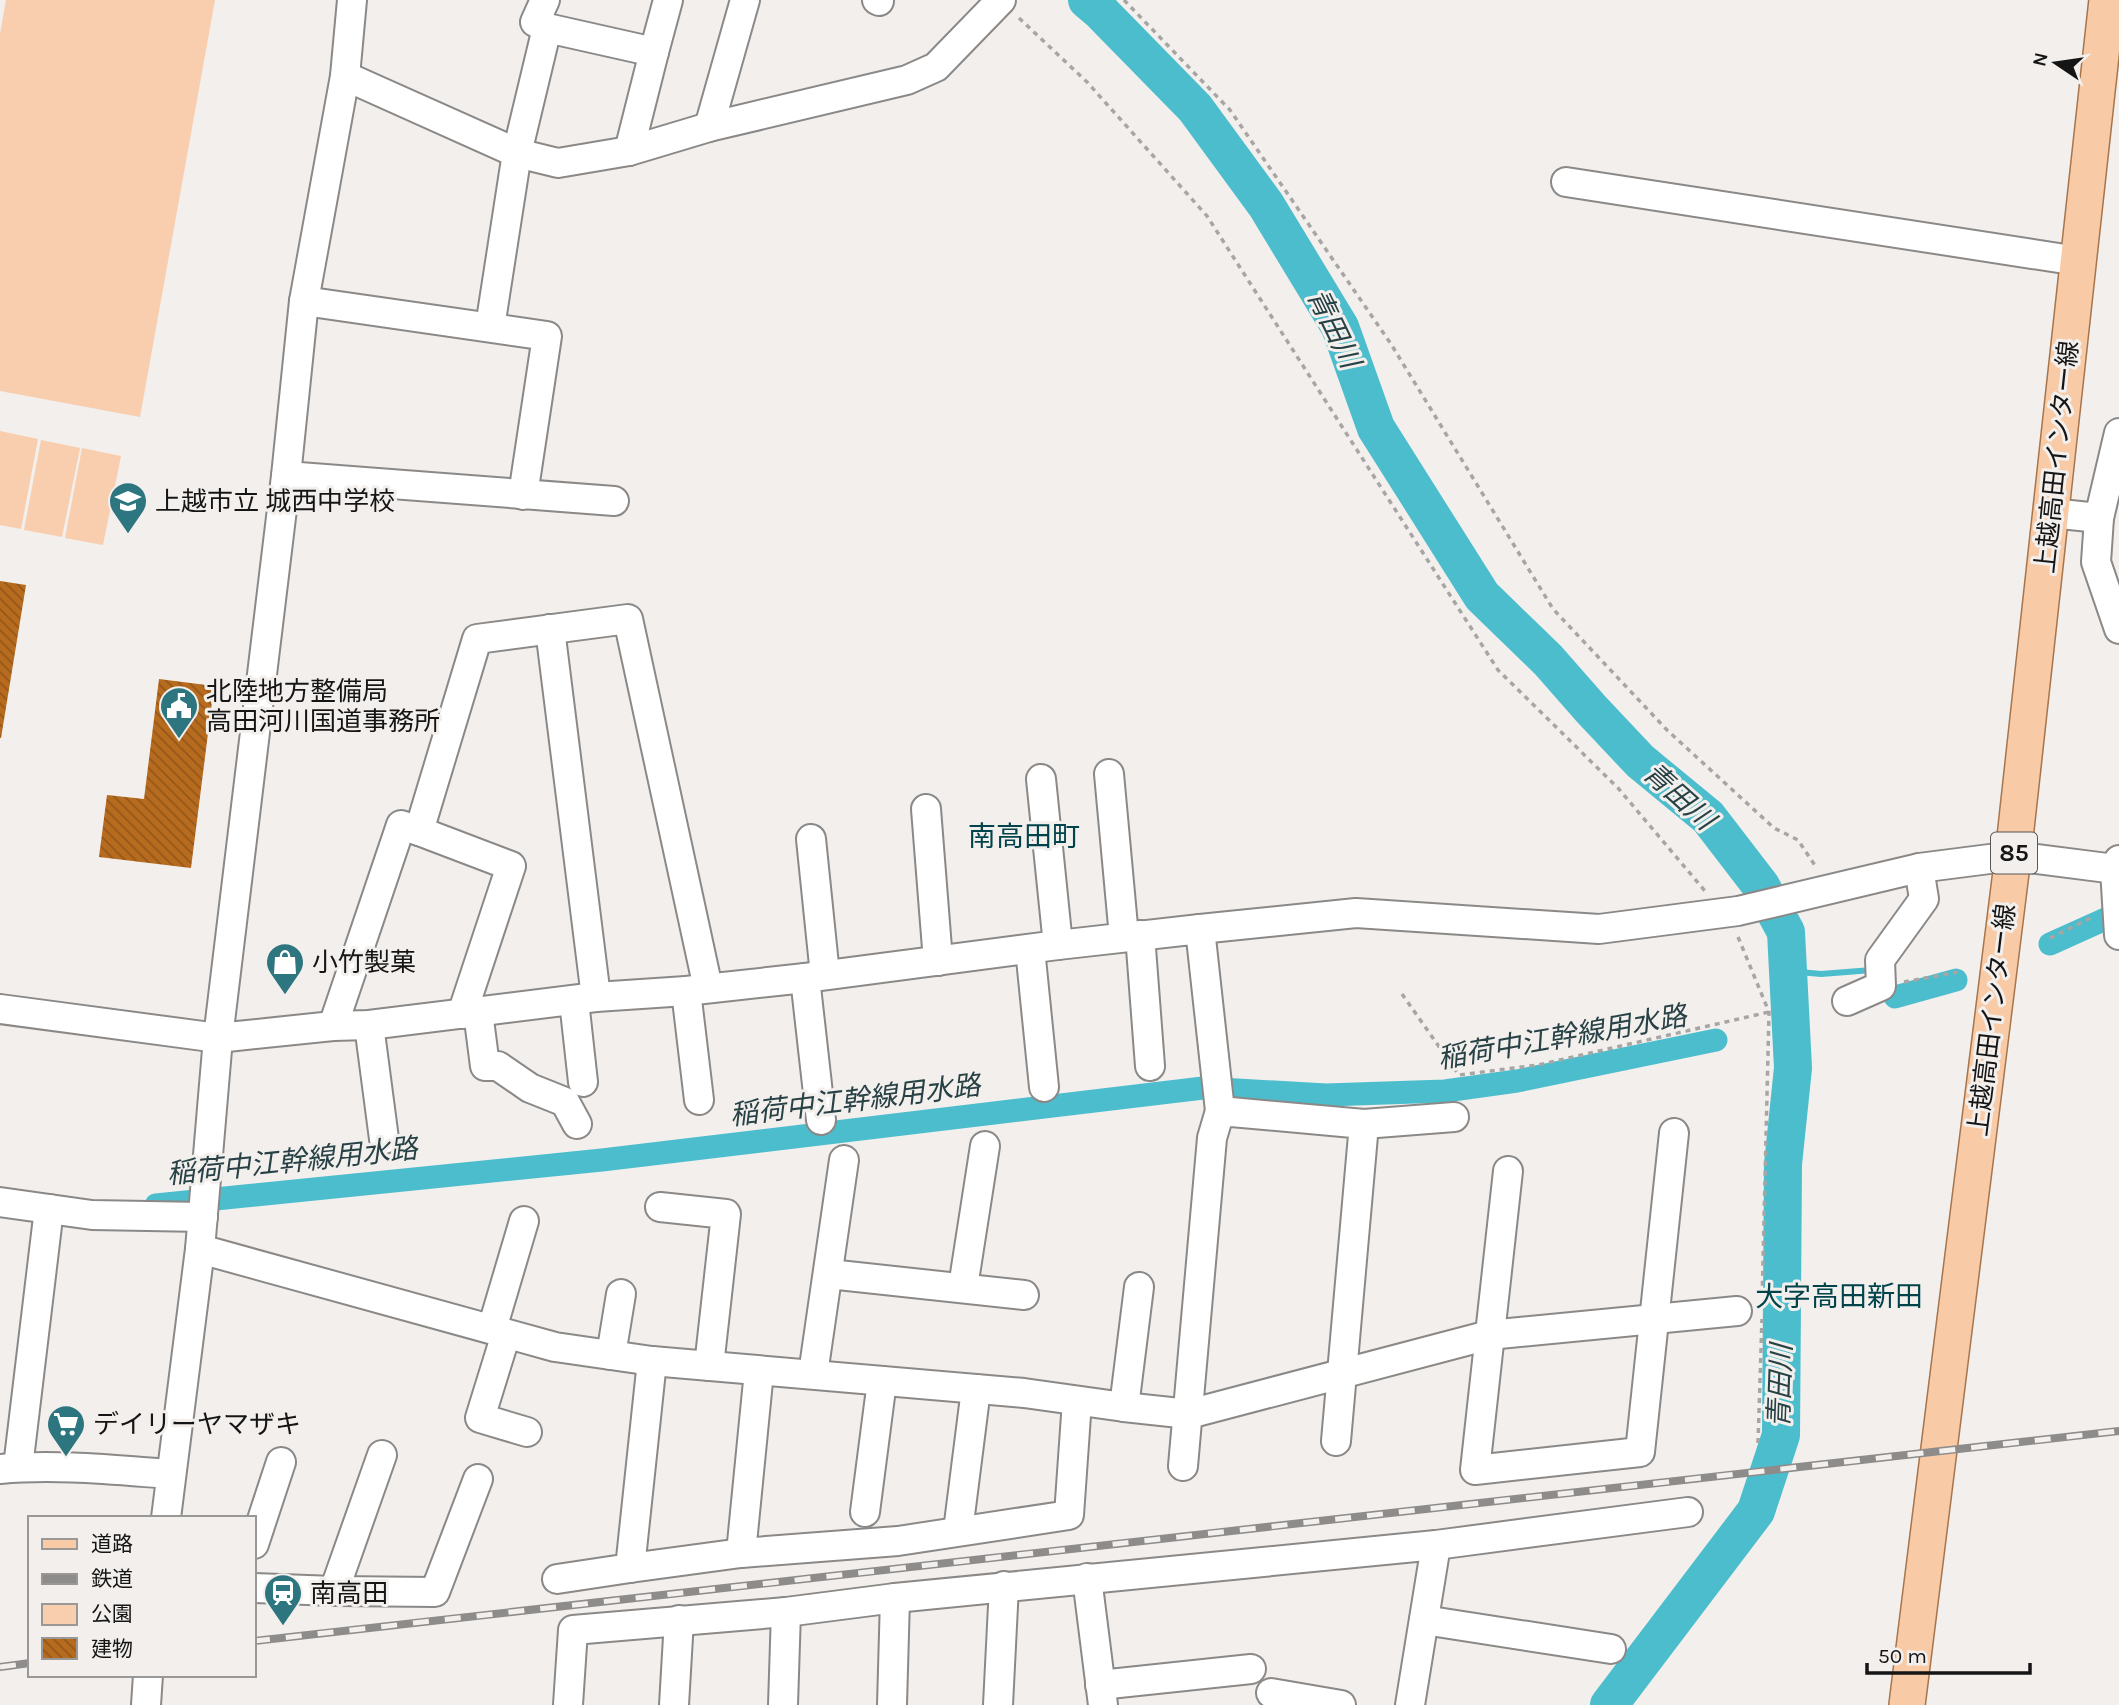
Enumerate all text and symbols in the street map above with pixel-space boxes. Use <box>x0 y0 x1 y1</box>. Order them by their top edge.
north arrow <box>2021 28 2091 98</box>
text: N <box>2028 50 2053 69</box>
water label: 青田川 <box>1301 283 1369 376</box>
street label: 上越高田インター線 <box>2029 339 2085 575</box>
school or university icon: 上越市立 城西中学校 <box>107 480 149 535</box>
place label: 上越市立 城西中学校 <box>155 486 395 517</box>
place label: 北陸地方整備局 高田河川国道事務所 <box>206 676 440 737</box>
public building icon: 北陸地方整備局 高田河川国道事務所 <box>158 685 200 740</box>
water label: 青田川 <box>1637 756 1723 838</box>
district label: 南高田町 <box>968 820 1080 853</box>
road number: 85 <box>1991 832 2037 874</box>
street label: 上越高田インター線 <box>1962 902 2022 1138</box>
shop icon: 小竹製菓 <box>264 941 306 996</box>
place label: 小竹製菓 <box>312 947 416 978</box>
water label: 稲荷中江幹線用水路 <box>1435 999 1691 1075</box>
water label: 稲荷中江幹線用水路 <box>728 1068 984 1132</box>
water label: 稲荷中江幹線用水路 <box>165 1131 421 1191</box>
district label: 大字高田新田 <box>1755 1280 1923 1313</box>
water label: 青田川 <box>1762 1340 1798 1429</box>
supermarket icon: デイリーヤマザキ <box>45 1403 87 1458</box>
place label: デイリーヤマザキ <box>93 1409 301 1440</box>
legend <box>28 1516 256 1677</box>
text: 道路 <box>91 1532 133 1556</box>
text: 鉄道 <box>91 1567 133 1591</box>
station icon: 南高田 <box>262 1572 304 1627</box>
place label: 南高田 <box>310 1578 388 1609</box>
text: 公園 <box>91 1602 133 1626</box>
scale bar <box>1867 1632 2030 1676</box>
text: 建物 <box>91 1637 133 1661</box>
text: 50 m <box>1878 1644 1927 1668</box>

